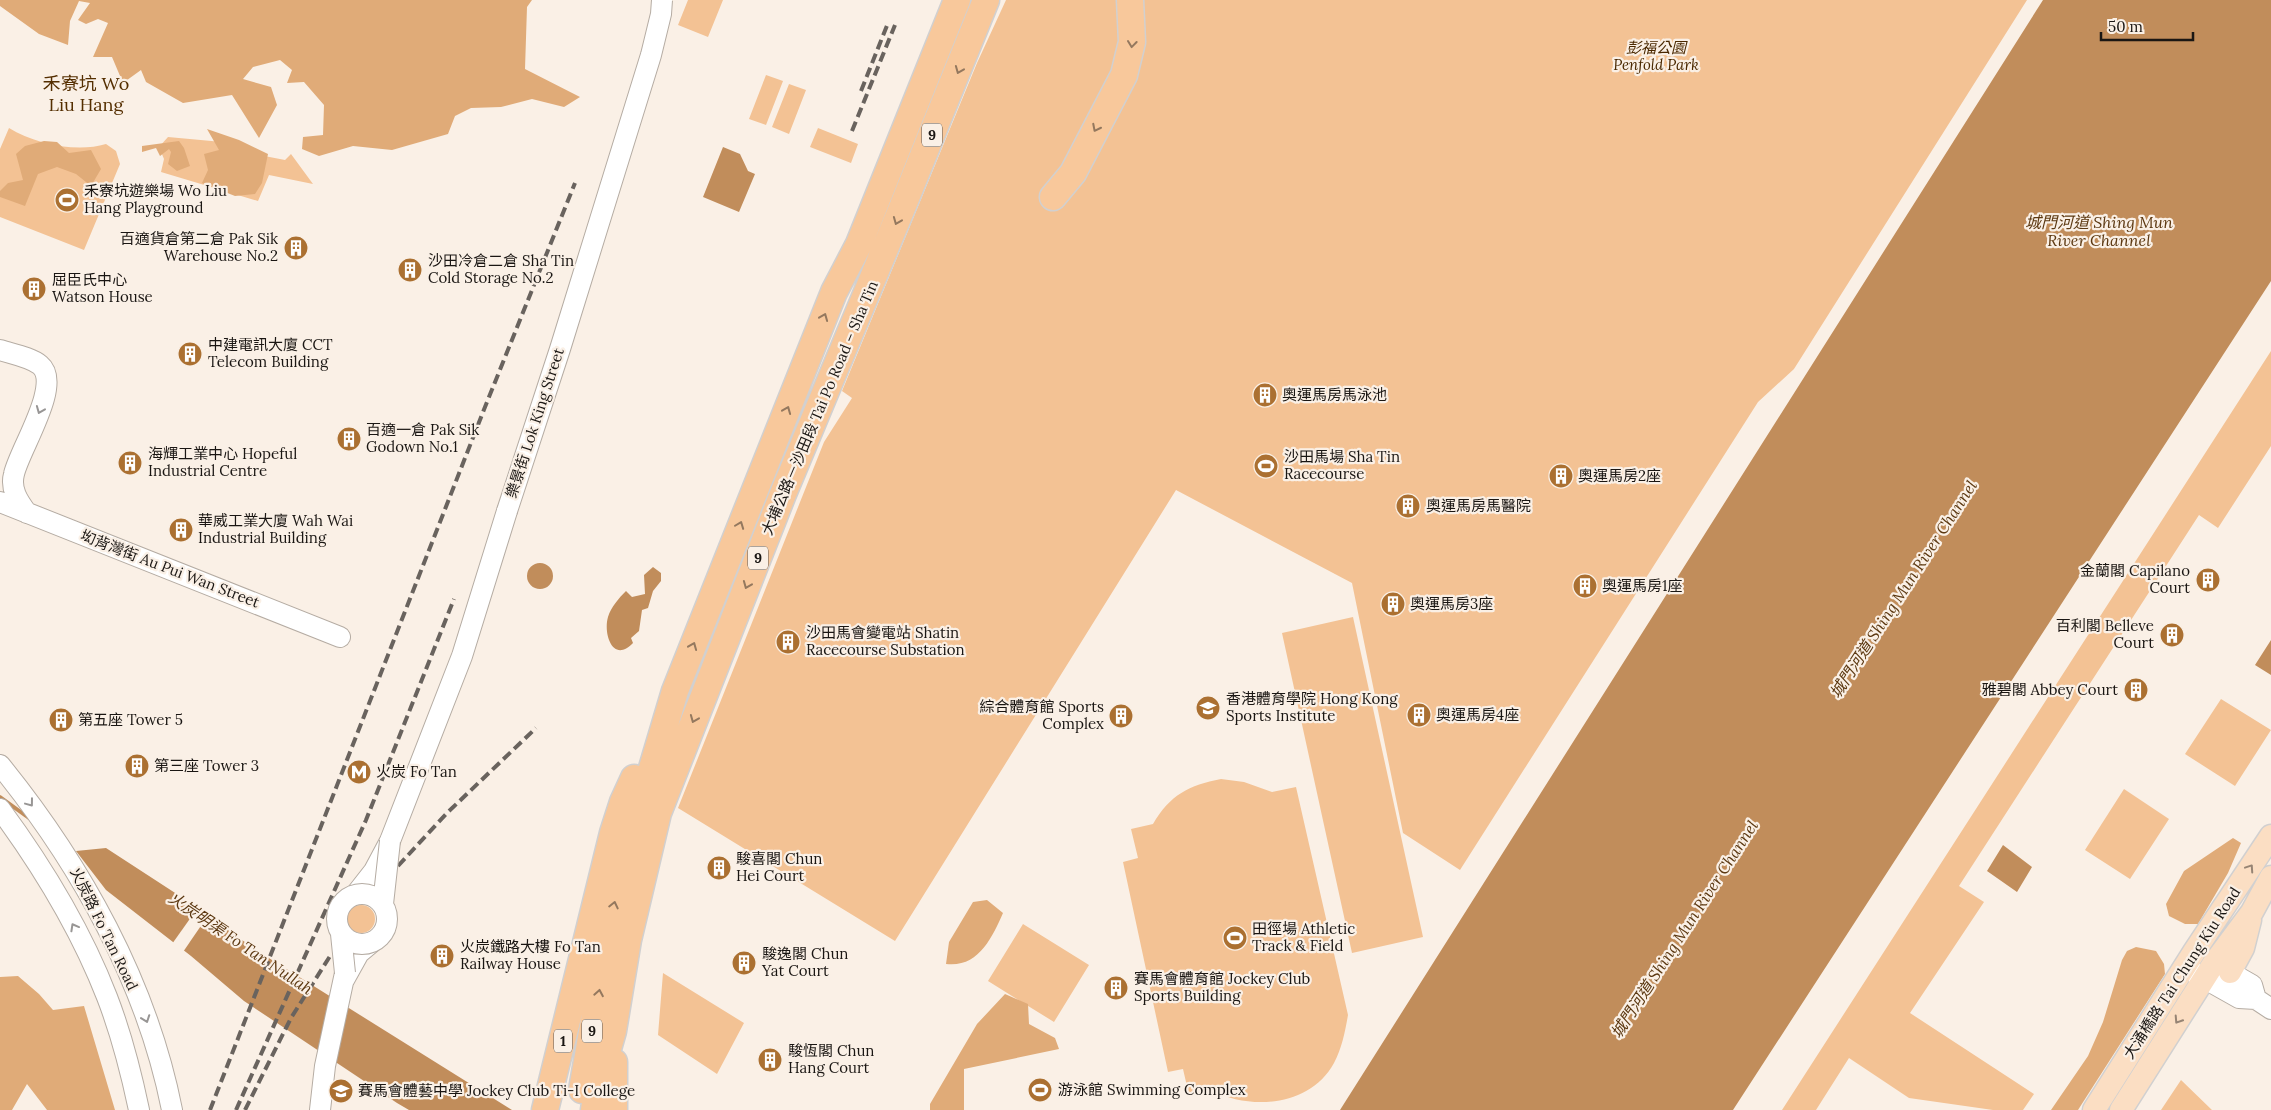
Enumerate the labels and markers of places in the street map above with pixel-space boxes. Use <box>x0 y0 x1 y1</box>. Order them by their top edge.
place label: 禾寮坑遊樂場 Wo Liu Hang Playground <box>84 181 227 217</box>
sports icon: 禾寮坑遊樂場 Wo Liu Hang Playground <box>54 187 80 213</box>
place label: 百適貨倉第二倉 Pak Sik Warehouse No.2 <box>120 229 278 265</box>
building icon: 百適貨倉第二倉 Pak Sik Warehouse No.2 <box>283 235 309 261</box>
place label: 沙田冷倉二倉 Sha Tin Cold Storage No.2 <box>428 251 574 287</box>
building icon: 沙田冷倉二倉 Sha Tin Cold Storage No.2 <box>397 257 423 283</box>
place label: 屈臣氏中心 Watson House <box>52 270 153 306</box>
building icon: 屈臣氏中心 Watson House <box>21 276 47 302</box>
place label: 中建電訊大廈 CCT Telecom Building <box>208 335 333 371</box>
building icon: 中建電訊大廈 CCT Telecom Building <box>177 341 203 367</box>
building icon: 奧運馬房馬泳池 <box>1252 382 1278 408</box>
place label: 奧運馬房馬泳池 <box>1282 385 1387 404</box>
place label: 百適一倉 Pak Sik Godown No.1 <box>366 420 479 456</box>
building icon: 百適一倉 Pak Sik Godown No.1 <box>336 426 362 452</box>
place label: 海輝工業中心 Hopeful Industrial Centre <box>148 444 297 480</box>
place label: 沙田馬場 Sha Tin Racecourse <box>1284 447 1400 483</box>
building icon: 海輝工業中心 Hopeful Industrial Centre <box>117 450 143 476</box>
sports icon: 沙田馬場 Sha Tin Racecourse <box>1253 453 1279 479</box>
building icon: 奧運馬房2座 <box>1548 463 1574 489</box>
place label: 奧運馬房2座 <box>1578 466 1661 485</box>
building icon: 奧運馬房馬醫院 <box>1395 493 1421 519</box>
place label: 奧運馬房馬醫院 <box>1426 496 1531 515</box>
place label: 華威工業大廈 Wah Wai Industrial Building <box>198 511 353 547</box>
building icon: 華威工業大廈 Wah Wai Industrial Building <box>168 517 194 543</box>
place label: 金蘭閣 Capilano Court <box>2080 561 2190 597</box>
building icon: 金蘭閣 Capilano Court <box>2195 567 2221 593</box>
building icon: 奧運馬房1座 <box>1572 573 1598 599</box>
place label: 奧運馬房1座 <box>1602 576 1682 595</box>
building icon: 奧運馬房3座 <box>1380 591 1406 617</box>
place label: 奧運馬房3座 <box>1410 594 1493 613</box>
place label: 百利閣 Belleve Court <box>2056 616 2154 652</box>
building icon: 百利閣 Belleve Court <box>2159 622 2185 648</box>
place label: 沙田馬會變電站 Shatin Racecourse Substation <box>806 623 965 659</box>
building icon: 沙田馬會變電站 Shatin Racecourse Substation <box>775 629 801 655</box>
building icon: 雅碧閣 Abbey Court <box>2123 677 2149 703</box>
place label: 雅碧閣 Abbey Court <box>1982 680 2118 699</box>
place label: 香港體育學院 Hong Kong Sports Institute <box>1226 689 1398 725</box>
school or university icon: 香港體育學院 Hong Kong Sports Institute <box>1195 695 1221 721</box>
place label: 綜合體育館 Sports Complex <box>980 697 1104 733</box>
building icon: 奧運馬房4座 <box>1406 702 1432 728</box>
building icon: 綜合體育館 Sports Complex <box>1108 703 1134 729</box>
place label: 奧運馬房4座 <box>1436 705 1519 724</box>
building icon: 第五座 Tower 5 <box>48 707 74 733</box>
place label: 第五座 Tower 5 <box>78 710 183 729</box>
building icon: 第三座 Tower 3 <box>124 753 150 779</box>
place label: 第三座 Tower 3 <box>154 756 259 775</box>
metro station icon: 火炭 Fo Tan <box>346 759 372 785</box>
place label: 火炭 Fo Tan <box>376 762 457 781</box>
place label: 駿喜閣 Chun Hei Court <box>736 849 822 885</box>
building icon: 駿喜閣 Chun Hei Court <box>706 855 732 881</box>
place label: 田徑場 Athletic Track & Field <box>1252 919 1355 955</box>
sports icon: 田徑場 Athletic Track & Field <box>1222 925 1248 951</box>
place label: 火炭鐵路大樓 Fo Tan Railway House <box>460 937 601 973</box>
building icon: 火炭鐵路大樓 Fo Tan Railway House <box>429 943 455 969</box>
place label: 駿逸閣 Chun Yat Court <box>761 944 848 980</box>
building icon: 駿逸閣 Chun Yat Court <box>731 950 757 976</box>
place label: 賽馬會體育館 Jockey Club Sports Building <box>1134 969 1311 1005</box>
building icon: 賽馬會體育館 Jockey Club Sports Building <box>1103 975 1129 1001</box>
place label: 駿恆閣 Chun Hang Court <box>788 1041 874 1077</box>
building icon: 駿恆閣 Chun Hang Court <box>757 1047 783 1073</box>
sports icon: 游泳館 Swimming Complex <box>1027 1077 1053 1103</box>
school or university icon: 賽馬會體藝中學 Jockey Club Ti-I College <box>328 1078 354 1104</box>
place label: 游泳館 Swimming Complex <box>1058 1080 1246 1099</box>
place label: 賽馬會體藝中學 Jockey Club Ti-I College <box>358 1081 635 1100</box>

